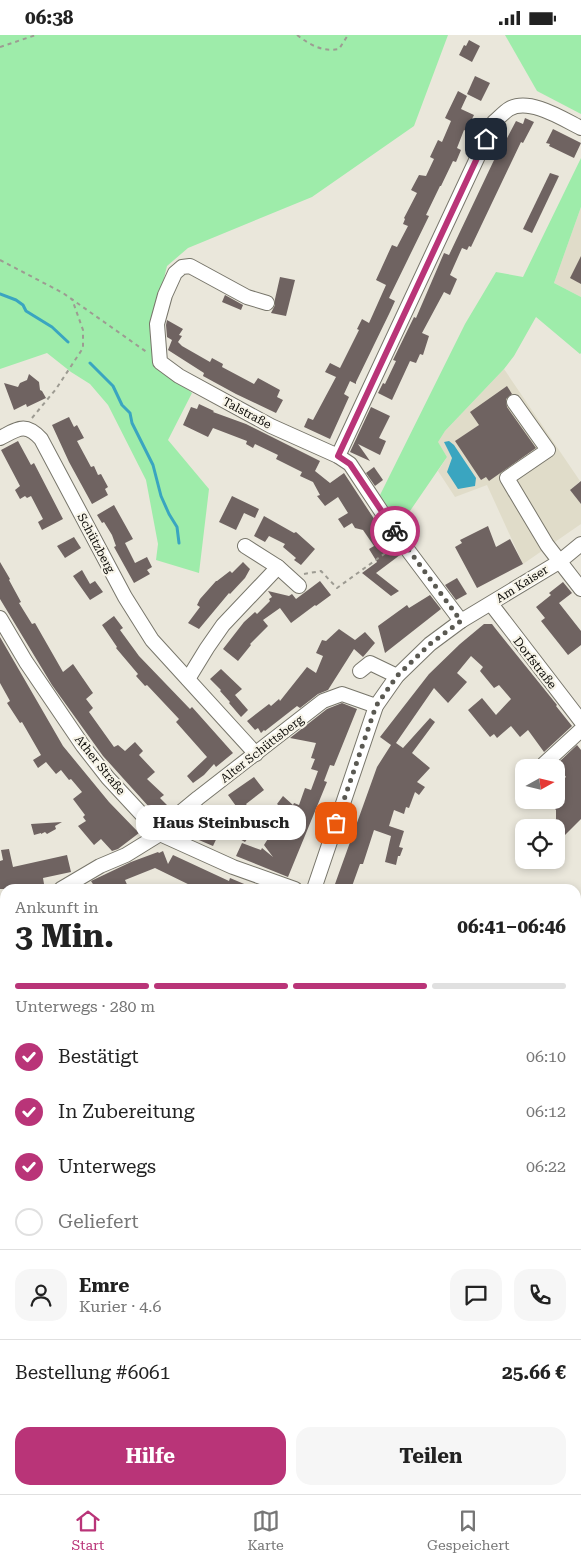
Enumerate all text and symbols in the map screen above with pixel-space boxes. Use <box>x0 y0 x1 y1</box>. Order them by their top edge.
text: 06:38 <box>25 6 74 29</box>
pin <box>465 118 507 160</box>
icon: home <box>472 125 500 153</box>
street label: Talstraße <box>220 394 274 432</box>
courier <box>370 506 420 556</box>
street label: Schützberg <box>74 511 118 575</box>
icon: bike <box>381 517 409 545</box>
street label: Am Kaiser <box>493 563 551 605</box>
street label: Dorfstraße <box>510 634 560 692</box>
street label: Alter Schüttsberg <box>218 712 306 786</box>
street label: Ather Straße <box>72 732 128 798</box>
north arrow <box>515 759 565 809</box>
map controls <box>515 759 565 869</box>
pin <box>315 802 357 844</box>
callout: Haus Steinbusch <box>136 805 306 841</box>
icon: bag <box>322 809 350 837</box>
text: Haus Steinbusch <box>153 813 289 832</box>
button: locate <box>515 819 565 869</box>
text: Ankunft in <box>15 898 99 917</box>
text: 06:41–06:46 <box>457 915 566 938</box>
text: 3 Min. <box>15 917 114 955</box>
text: Unterwegs · 280 m <box>15 997 155 1016</box>
icon: check <box>15 1043 43 1071</box>
text: Bestätigt <box>58 1045 139 1068</box>
text: 06:10 <box>526 1047 566 1066</box>
icon: check <box>15 1098 43 1126</box>
text: In Zubereitung <box>58 1100 195 1123</box>
text: 06:12 <box>526 1102 566 1121</box>
icon: check <box>15 1153 43 1181</box>
text: Unterwegs <box>58 1155 156 1178</box>
text: 06:22 <box>526 1157 566 1176</box>
text: Geliefert <box>58 1210 139 1233</box>
button: person <box>15 1269 67 1321</box>
button: chat <box>450 1269 502 1321</box>
button: phone <box>514 1269 566 1321</box>
text: Emre <box>79 1274 129 1297</box>
text: Kurier · 4.6 <box>79 1297 161 1316</box>
text: Bestellung #6061 <box>15 1361 170 1384</box>
text: 25.66 € <box>502 1361 566 1384</box>
button: Hilfe <box>15 1427 286 1485</box>
button: Teilen <box>296 1427 566 1485</box>
tab: Start <box>72 1507 104 1553</box>
tab: Karte <box>247 1507 284 1553</box>
tab: Gespeichert <box>427 1507 509 1553</box>

